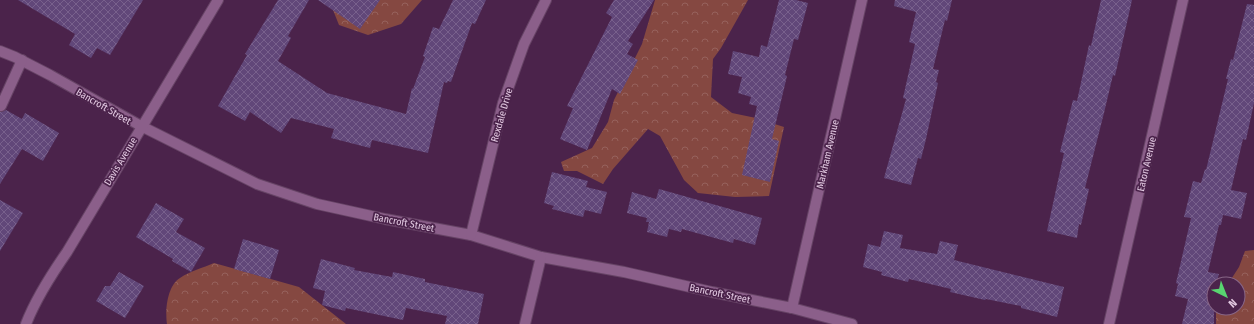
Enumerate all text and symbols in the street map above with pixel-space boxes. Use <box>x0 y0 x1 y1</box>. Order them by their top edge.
street label: Bancroft Street <box>74 86 134 128</box>
street label: Rexdale Drive <box>489 87 515 144</box>
street label: Markham Avenue <box>814 119 842 190</box>
street label: Davis Avenue <box>102 135 140 188</box>
street label: Eaton Avenue <box>1135 136 1159 193</box>
street label: Bancroft Street <box>372 211 436 235</box>
north arrow <box>1206 276 1246 316</box>
street label: Bancroft Street <box>688 282 752 306</box>
text: N <box>1226 296 1239 310</box>

